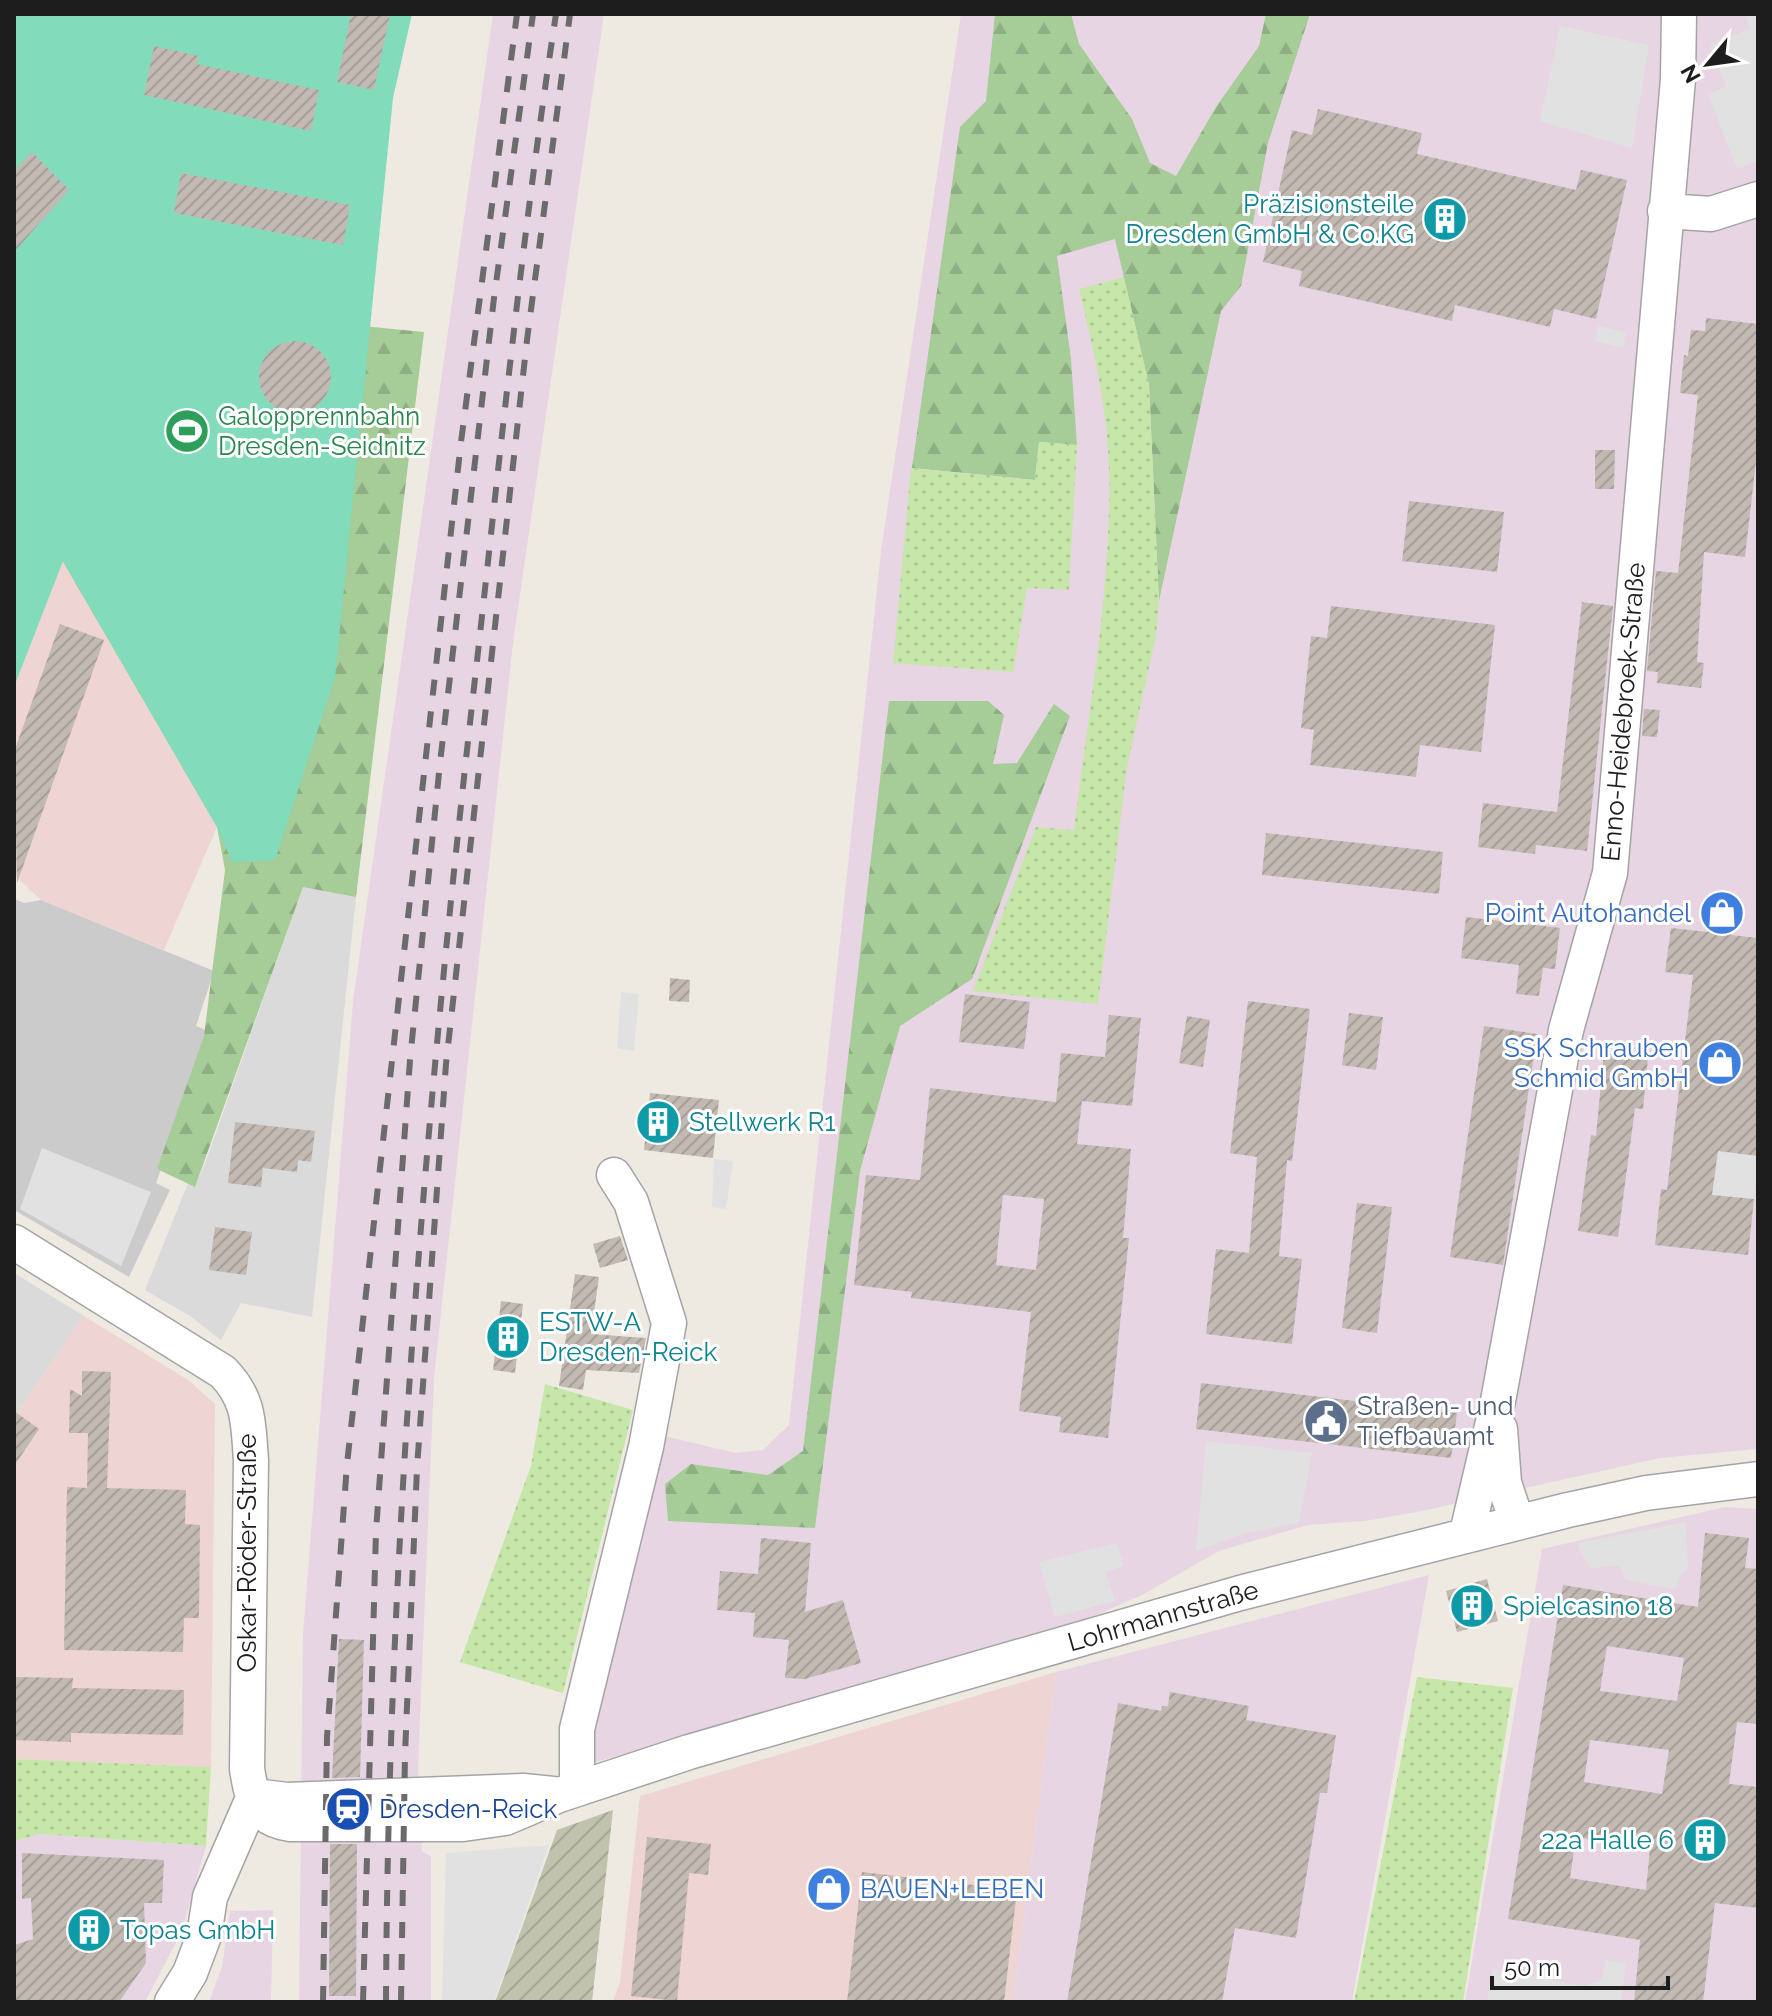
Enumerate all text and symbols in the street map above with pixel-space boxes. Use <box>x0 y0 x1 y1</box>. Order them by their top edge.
north arrow <box>1668 24 1748 104</box>
text: N <box>1675 60 1706 87</box>
place label: Präzisionsteile Dresden GmbH & Co.KG <box>1126 189 1414 249</box>
building icon: Präzisionsteile Dresden GmbH & Co.KG <box>1421 195 1469 243</box>
place label: Galopprennbahn Dresden-Seidnitz <box>218 401 426 461</box>
sports icon: Galopprennbahn Dresden-Seidnitz <box>163 407 211 455</box>
street label: Enno-Heidebroek-Straße <box>1595 561 1651 863</box>
shop icon: Point Autohandel <box>1698 889 1746 937</box>
place label: Point Autohandel <box>1485 898 1692 928</box>
place label: SSK Schrauben Schmid GmbH <box>1504 1033 1689 1093</box>
shop icon: SSK Schrauben Schmid GmbH <box>1696 1039 1744 1087</box>
building icon: Stellwerk R1 <box>634 1098 682 1146</box>
place label: Stellwerk R1 <box>689 1107 836 1137</box>
place label: ESTW-A Dresden-Reick <box>539 1307 717 1367</box>
building icon: ESTW-A Dresden-Reick <box>484 1313 532 1361</box>
place label: Straßen- und Tiefbauamt <box>1357 1391 1514 1451</box>
public building icon: Straßen- und Tiefbauamt <box>1302 1397 1350 1445</box>
street label: Oskar-Röder-Straße <box>232 1434 262 1672</box>
street label: Lohrmannstraße <box>1064 1574 1262 1658</box>
building icon: Spielcasino 18 <box>1448 1582 1496 1630</box>
place label: Spielcasino 18 <box>1503 1591 1673 1621</box>
station icon: Dresden-Reick <box>324 1785 372 1833</box>
place label: Dresden-Reick <box>379 1794 557 1824</box>
building icon: 22a Halle 6 <box>1681 1816 1729 1864</box>
place label: 22a Halle 6 <box>1541 1825 1674 1855</box>
shop icon: BAUEN+LEBEN <box>805 1865 853 1913</box>
place label: BAUEN+LEBEN <box>860 1874 1044 1904</box>
building icon: Topas GmbH <box>65 1906 113 1954</box>
place label: Topas GmbH <box>120 1915 275 1945</box>
scale bar <box>1492 1940 1668 1990</box>
text: 50 m <box>1504 1953 1560 1982</box>

